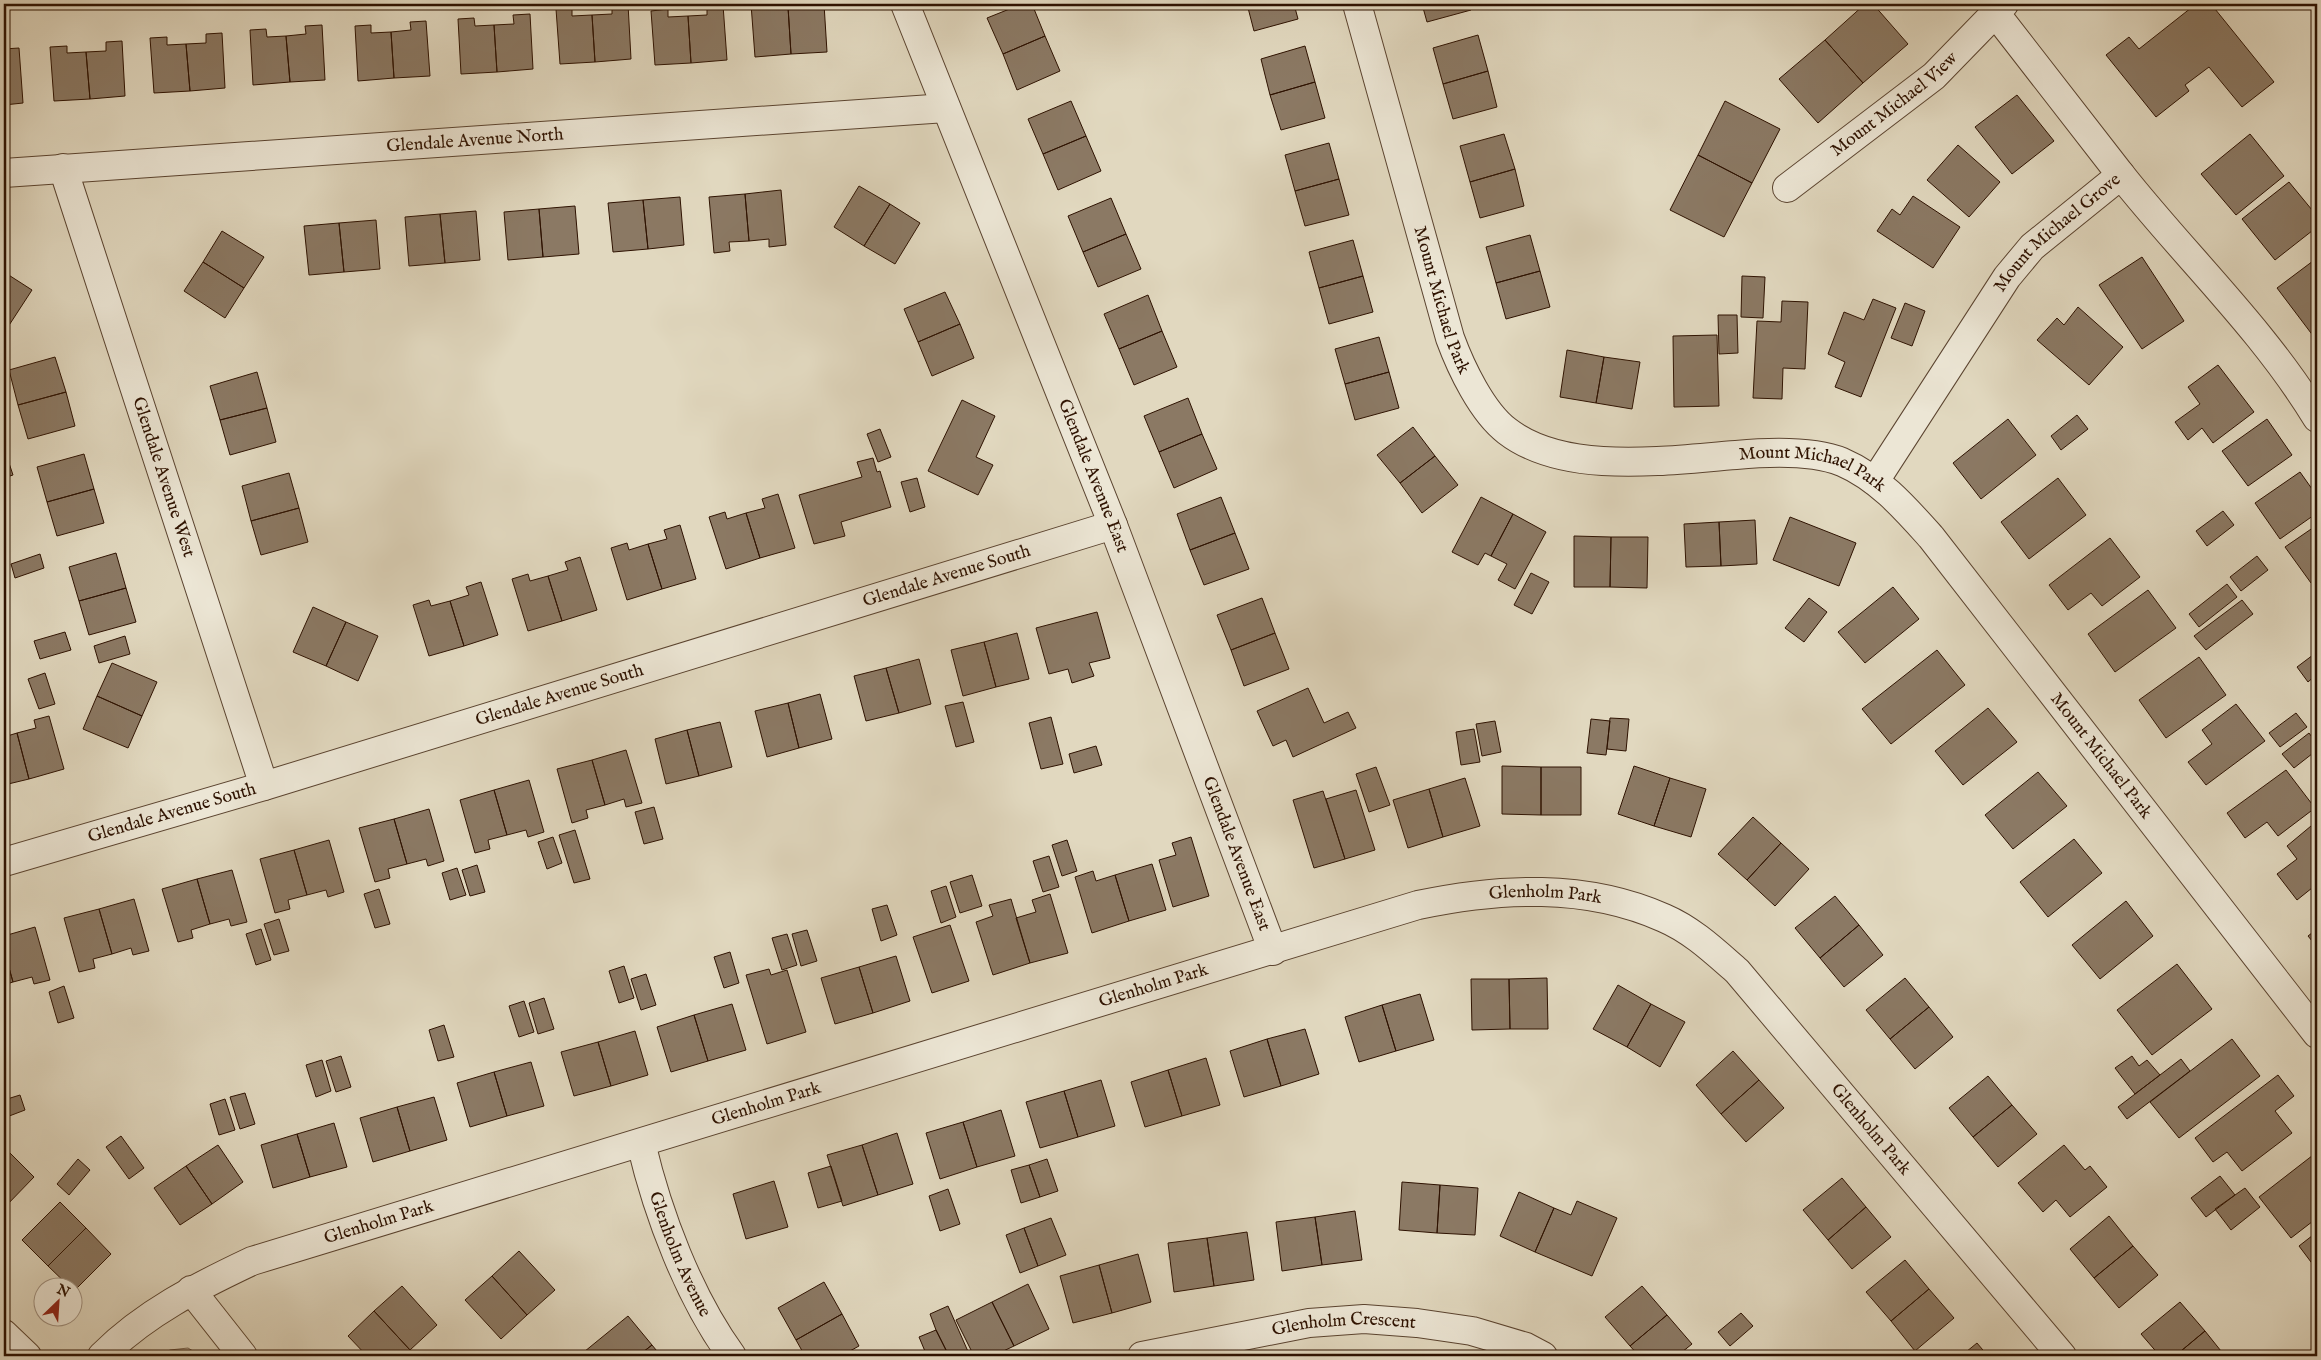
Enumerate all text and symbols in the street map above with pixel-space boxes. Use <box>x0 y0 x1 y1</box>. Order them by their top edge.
street label: Mount Michael View <box>1826 46 1963 162</box>
street label: Glendale Avenue North <box>386 123 565 158</box>
street label: Mount Michael Grove <box>1989 168 2125 297</box>
street label: Mount Michael Park <box>1408 224 1475 378</box>
street label: Glendale Avenue West <box>127 394 200 560</box>
street label: Glendale Avenue East <box>1052 396 1134 556</box>
street label: Mount Michael Park <box>1738 441 1891 498</box>
street label: Glendale Avenue South <box>860 539 1034 613</box>
street label: Glendale Avenue South <box>473 658 647 732</box>
street label: Mount Michael Park <box>2045 688 2157 824</box>
street label: Glendale Avenue East <box>1197 773 1276 934</box>
street label: Glendale Avenue South <box>85 777 259 848</box>
street label: Glenholm Park <box>1488 880 1604 910</box>
street label: Glenholm Park <box>1096 958 1211 1013</box>
street label: Glenholm Park <box>709 1076 824 1132</box>
street label: Glenholm Park <box>1825 1079 1916 1180</box>
street label: Glenholm Avenue <box>643 1189 716 1321</box>
street label: Glenholm Park <box>321 1195 437 1250</box>
north arrow <box>32 1278 82 1328</box>
text: N <box>53 1280 72 1302</box>
street label: Glenholm Crescent <box>1270 1307 1417 1342</box>

